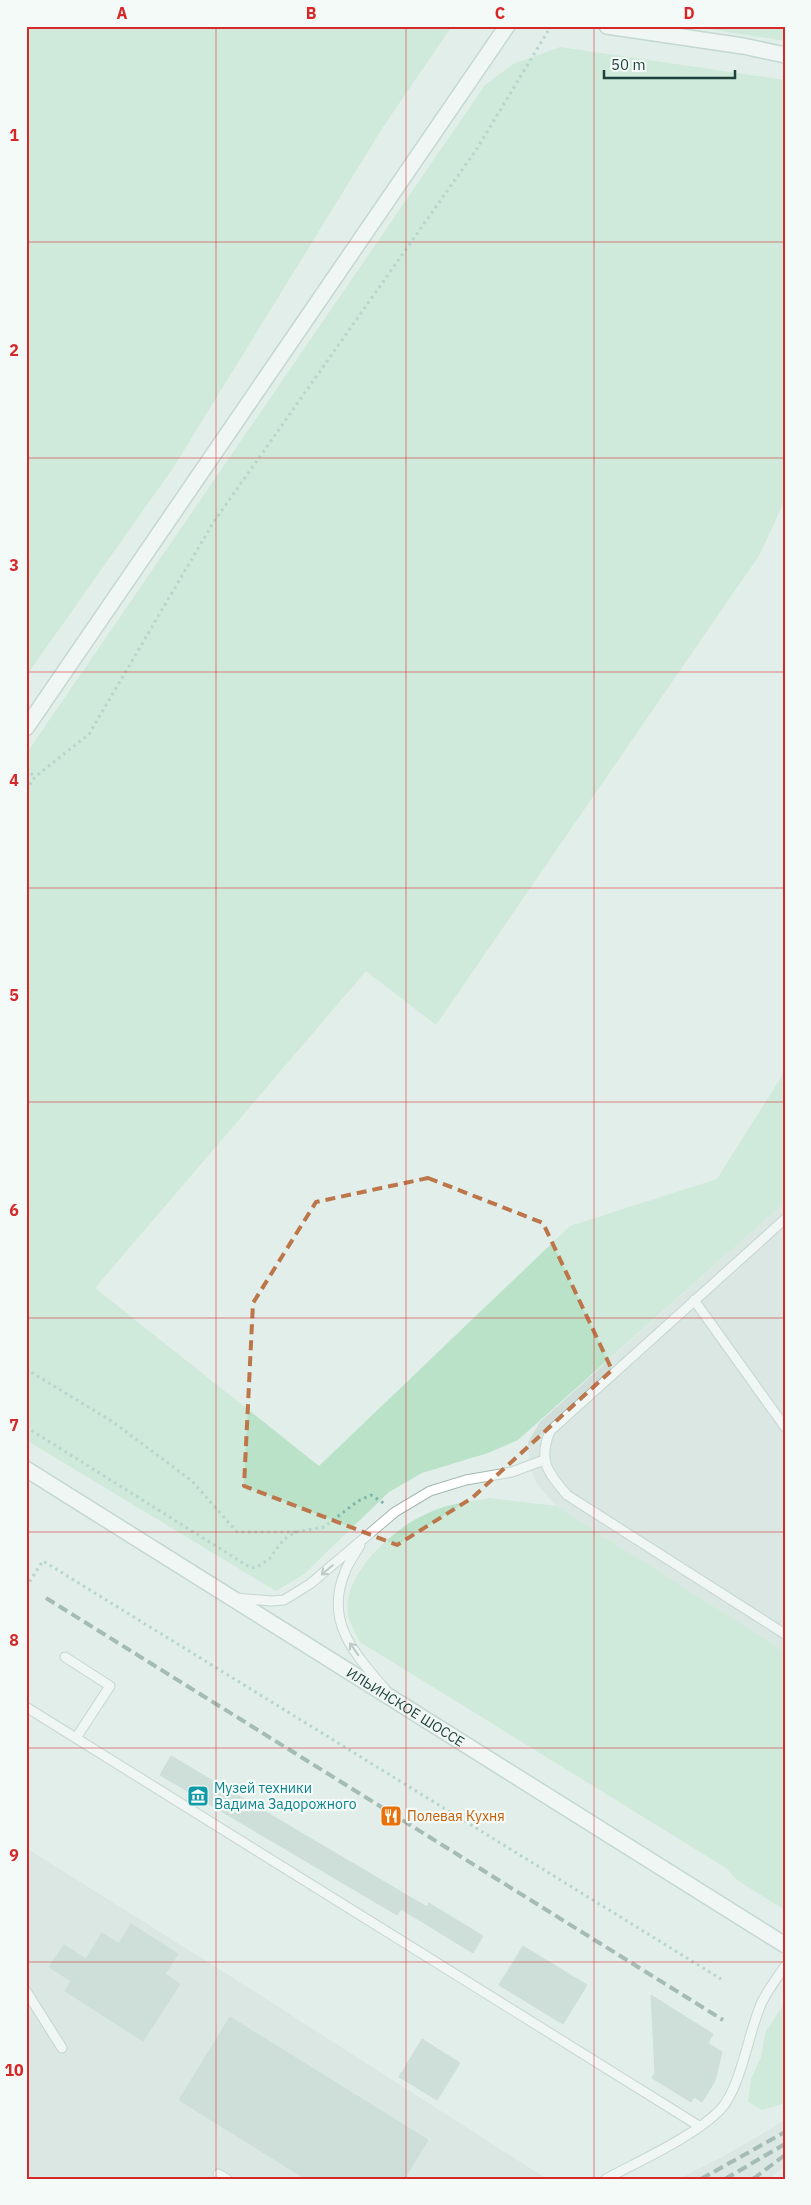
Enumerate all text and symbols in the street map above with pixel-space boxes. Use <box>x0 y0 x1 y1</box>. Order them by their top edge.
text: A <box>117 3 128 23</box>
text: B <box>306 3 317 23</box>
text: C <box>495 3 505 23</box>
text: D <box>683 3 695 23</box>
scale bar <box>604 48 735 80</box>
text: 50 m <box>611 55 646 74</box>
text: 1 <box>9 125 19 145</box>
text: 2 <box>9 340 19 360</box>
text: 3 <box>9 555 19 575</box>
text: 4 <box>9 770 19 790</box>
text: 5 <box>9 985 19 1005</box>
text: 6 <box>9 1200 19 1220</box>
text: 7 <box>9 1415 19 1435</box>
one-way arrow <box>320 1564 333 1575</box>
text: 8 <box>9 1630 19 1650</box>
one-way arrow <box>349 1642 359 1656</box>
street label: ИЛЬИНСКОЕ ШОССЕ <box>343 1663 468 1751</box>
place label: Музей техники Вадима Задорожного <box>214 1779 357 1813</box>
museum icon: Музей техники Вадима Задорожного <box>186 1784 210 1808</box>
restaurant icon: Полевая Кухня <box>379 1804 403 1828</box>
place label: Полевая Кухня <box>407 1807 505 1825</box>
text: 9 <box>9 1845 19 1865</box>
text: 10 <box>4 2060 24 2080</box>

